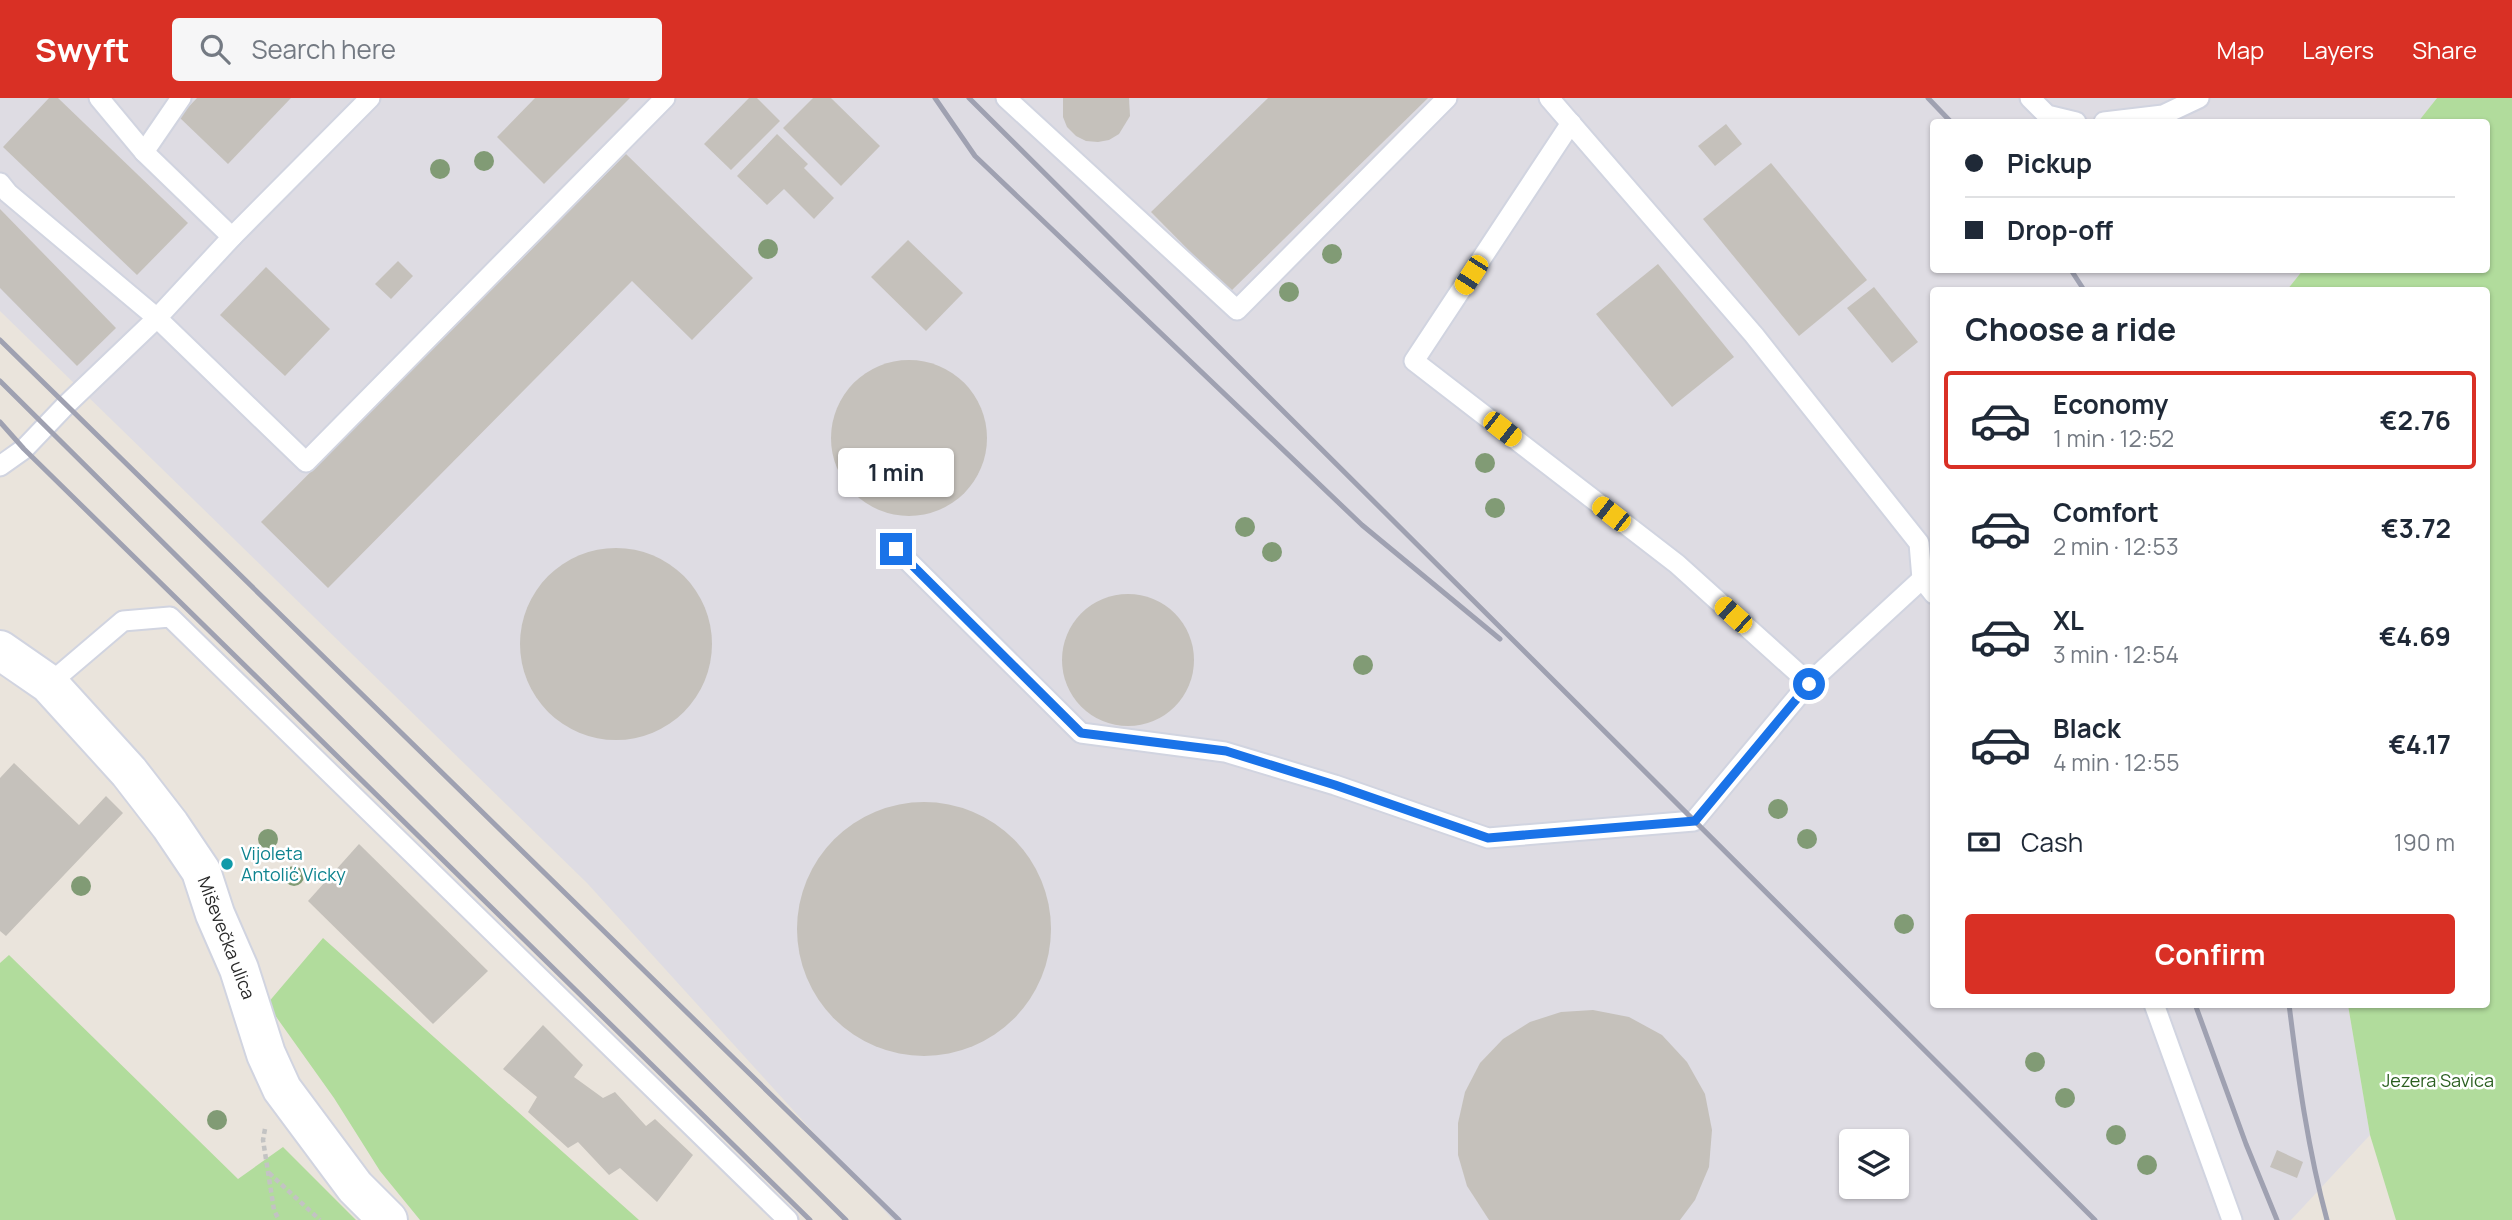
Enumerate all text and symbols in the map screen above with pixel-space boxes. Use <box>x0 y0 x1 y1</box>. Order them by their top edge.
search box <box>172 18 662 81</box>
text: Swyft <box>35 27 130 72</box>
icon: search <box>196 30 234 68</box>
text: Search here <box>252 31 396 67</box>
text: Map <box>2217 33 2264 66</box>
text: Layers <box>2302 33 2374 66</box>
text: Share <box>2412 33 2477 66</box>
text: Pickup <box>2007 145 2092 181</box>
text: Drop-off <box>2007 212 2113 248</box>
car <box>1451 252 1492 298</box>
text: Choose a ride <box>1965 307 2176 351</box>
text: Economy <box>2053 386 2168 422</box>
icon: car <box>1969 389 2032 452</box>
text: €2.76 <box>2380 402 2451 438</box>
car <box>1479 408 1526 450</box>
text: 1 min · 12:52 <box>2053 422 2174 454</box>
callout: 1 min <box>838 448 954 496</box>
text: 1 min <box>868 456 924 488</box>
car <box>1588 493 1635 535</box>
text: Comfort <box>2053 494 2159 530</box>
icon: car <box>1969 497 2032 560</box>
text: €3.72 <box>2381 510 2451 546</box>
text: 2 min · 12:53 <box>2053 530 2179 562</box>
route end <box>880 533 912 565</box>
car <box>1711 593 1756 637</box>
text: XL <box>2053 602 2084 638</box>
icon: car <box>1969 605 2032 668</box>
text: €4.69 <box>2379 618 2451 654</box>
text: 3 min · 12:54 <box>2053 638 2179 670</box>
route start <box>1793 668 1825 700</box>
text: Black <box>2053 710 2121 746</box>
icon: car <box>1969 713 2032 776</box>
text: €4.17 <box>2388 726 2451 762</box>
text: 4 min · 12:55 <box>2053 746 2180 778</box>
icon: cash <box>1965 823 2003 861</box>
text: Cash <box>2021 824 2083 860</box>
text: 190 m <box>2394 826 2455 858</box>
place label: Vijoleta Antolić Vicky <box>241 841 346 886</box>
marker: Vijoleta Antolić Vicky <box>219 856 235 872</box>
street label: Miševečka ulica <box>192 873 261 1003</box>
button: Confirm <box>1965 914 2455 994</box>
park label: Jezera Savica <box>2382 1068 2494 1092</box>
map controls <box>1839 1129 1909 1199</box>
button: layers <box>1839 1129 1909 1199</box>

